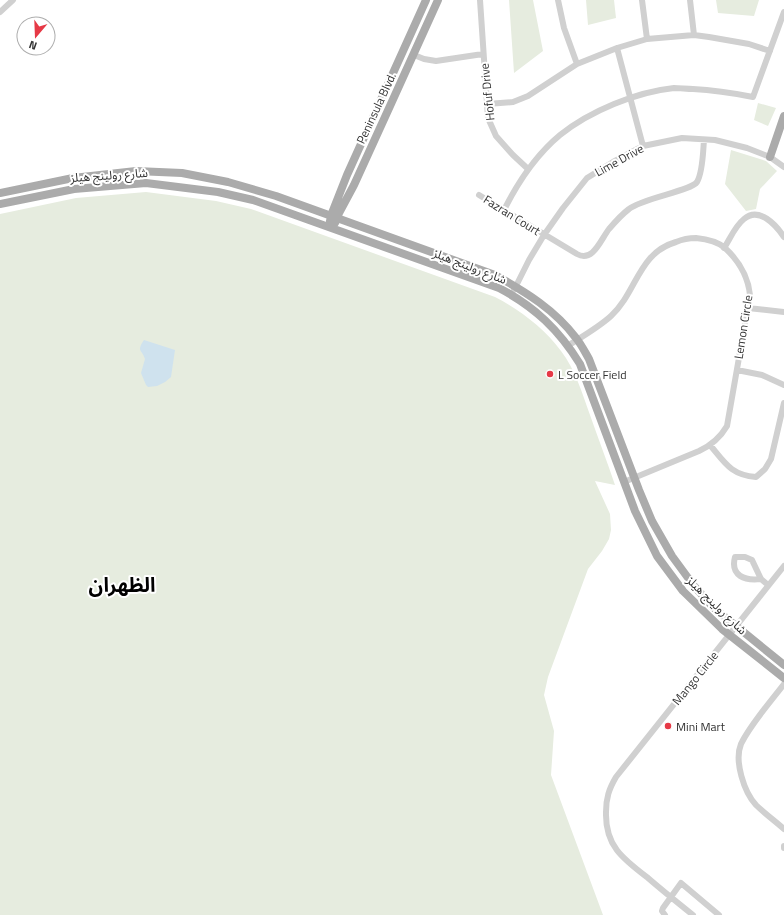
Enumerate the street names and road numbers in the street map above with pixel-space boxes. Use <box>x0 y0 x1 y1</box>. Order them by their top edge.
street label: Hofuf Drive <box>475 62 499 122</box>
street label: Peninsula Blvd. <box>351 69 401 147</box>
street label: Lime Drive <box>591 139 647 181</box>
street label: شارع رولينج هيلز <box>69 163 148 187</box>
street label: Fazran Court <box>480 190 545 240</box>
street label: شارع رولينج هيلز <box>429 243 510 289</box>
street label: Lemon Circle <box>729 294 757 360</box>
street label: شارع رولينج هيلز <box>682 570 752 639</box>
street label: Mango Circle <box>667 647 723 709</box>

